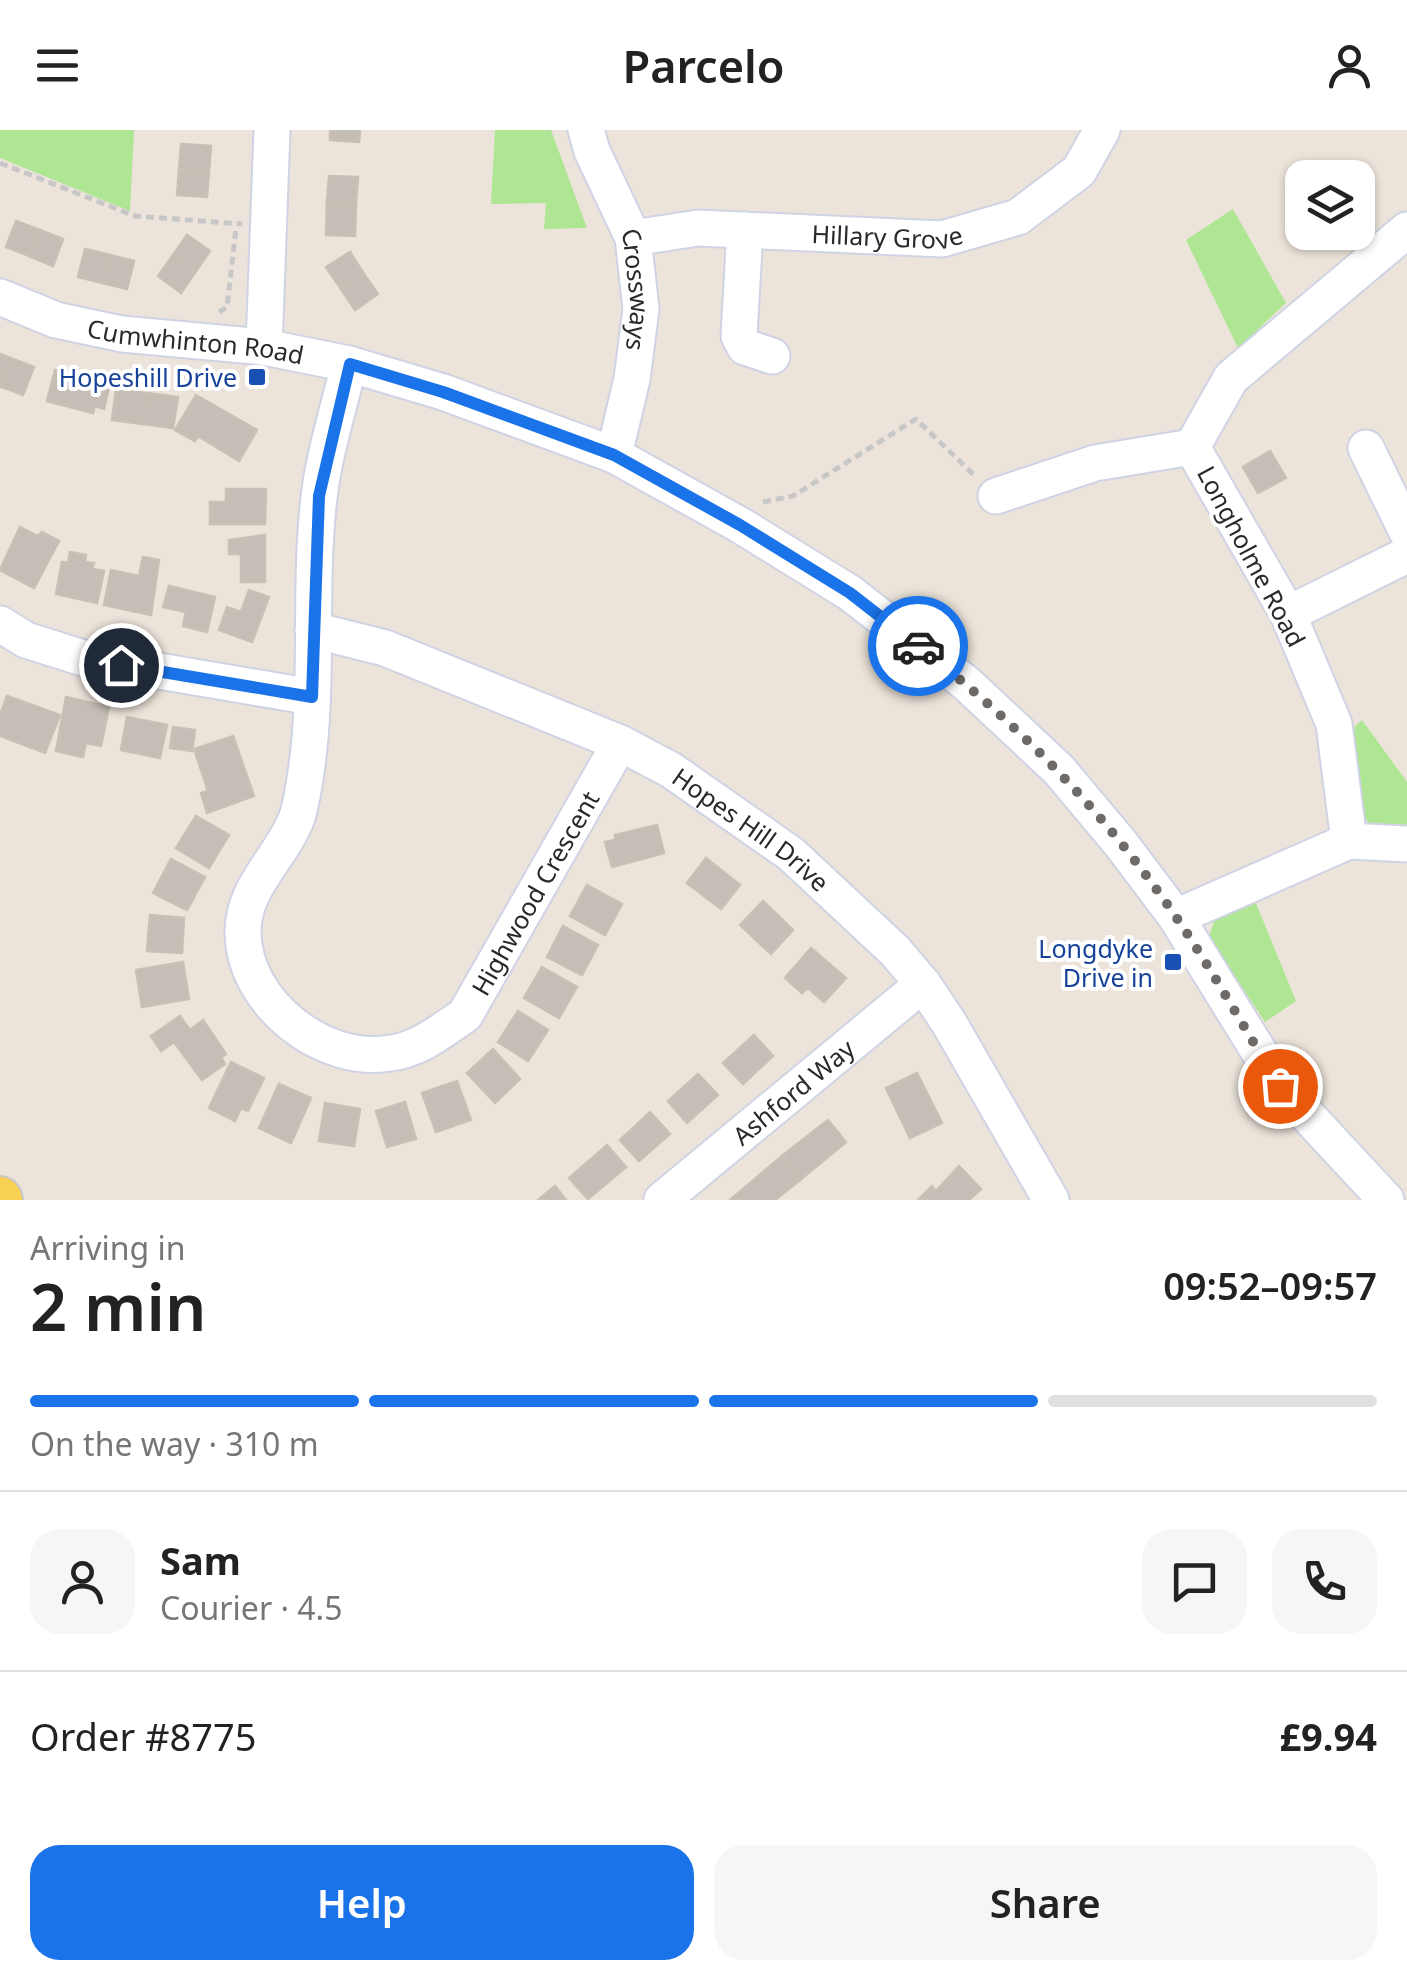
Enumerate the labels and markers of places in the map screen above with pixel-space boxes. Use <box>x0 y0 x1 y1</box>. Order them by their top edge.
place label: Hopeshill Drive <box>59 360 237 394</box>
marker: Hopeshill Drive <box>246 366 268 388</box>
pin <box>79 623 164 708</box>
place label: Longdyke Drive in <box>1038 931 1153 994</box>
marker: Longdyke Drive in <box>1162 951 1184 973</box>
pin <box>1238 1044 1323 1129</box>

